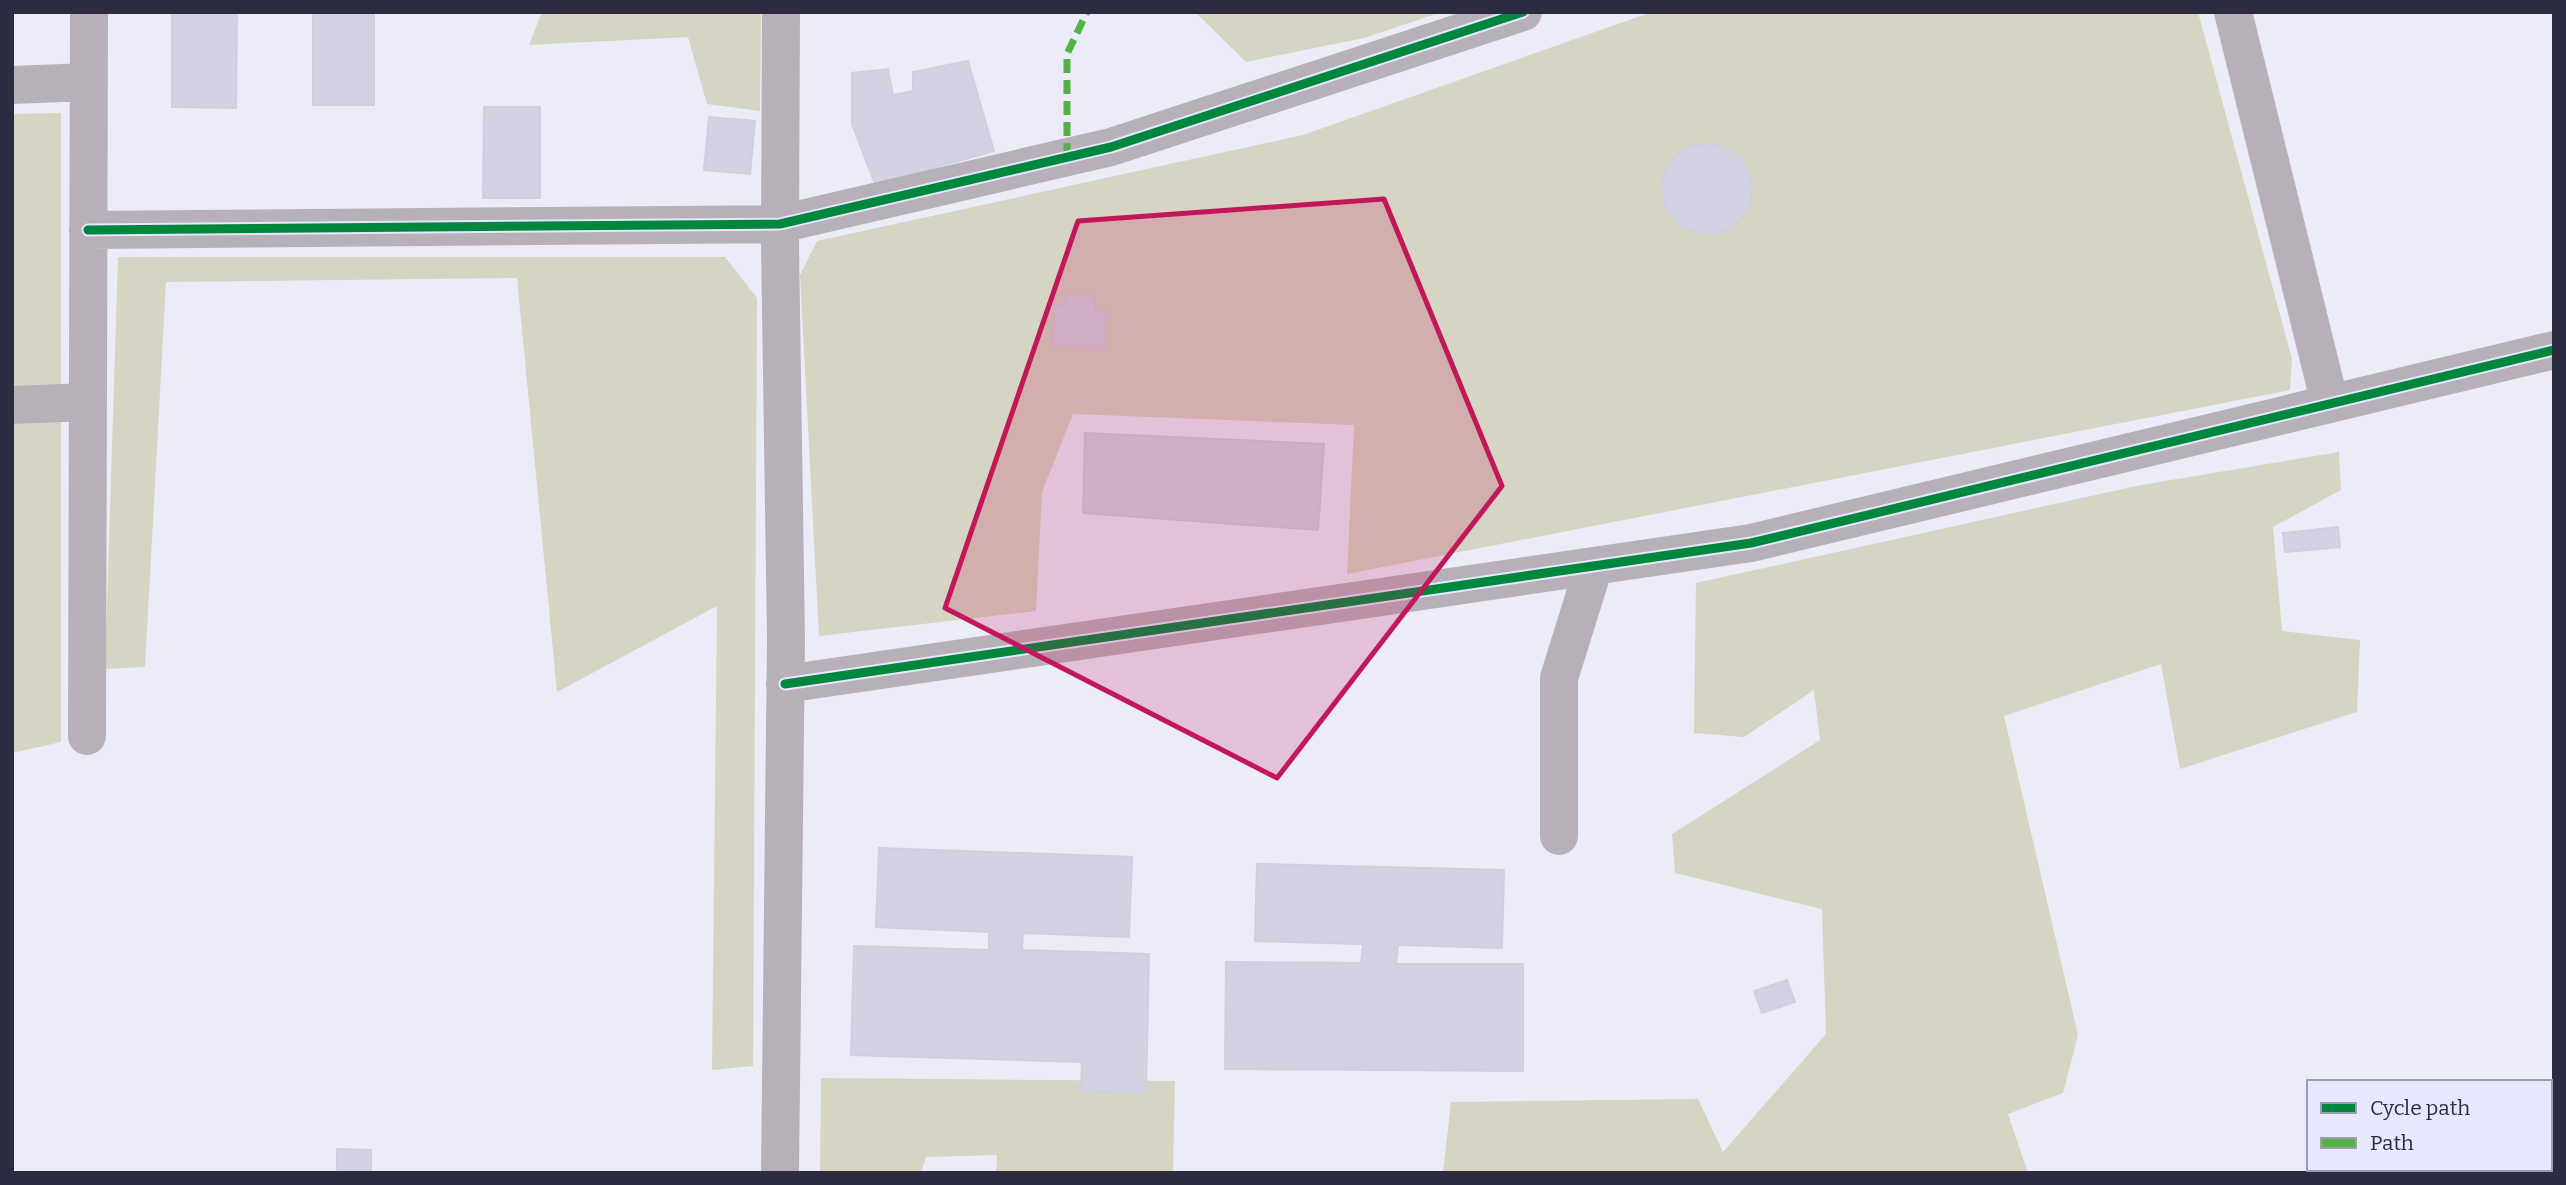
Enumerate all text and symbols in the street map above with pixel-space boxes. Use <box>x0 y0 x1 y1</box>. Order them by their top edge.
legend <box>2307 1080 2552 1171</box>
text: Cycle path <box>2370 1095 2470 1121</box>
text: Path <box>2370 1130 2414 1156</box>

